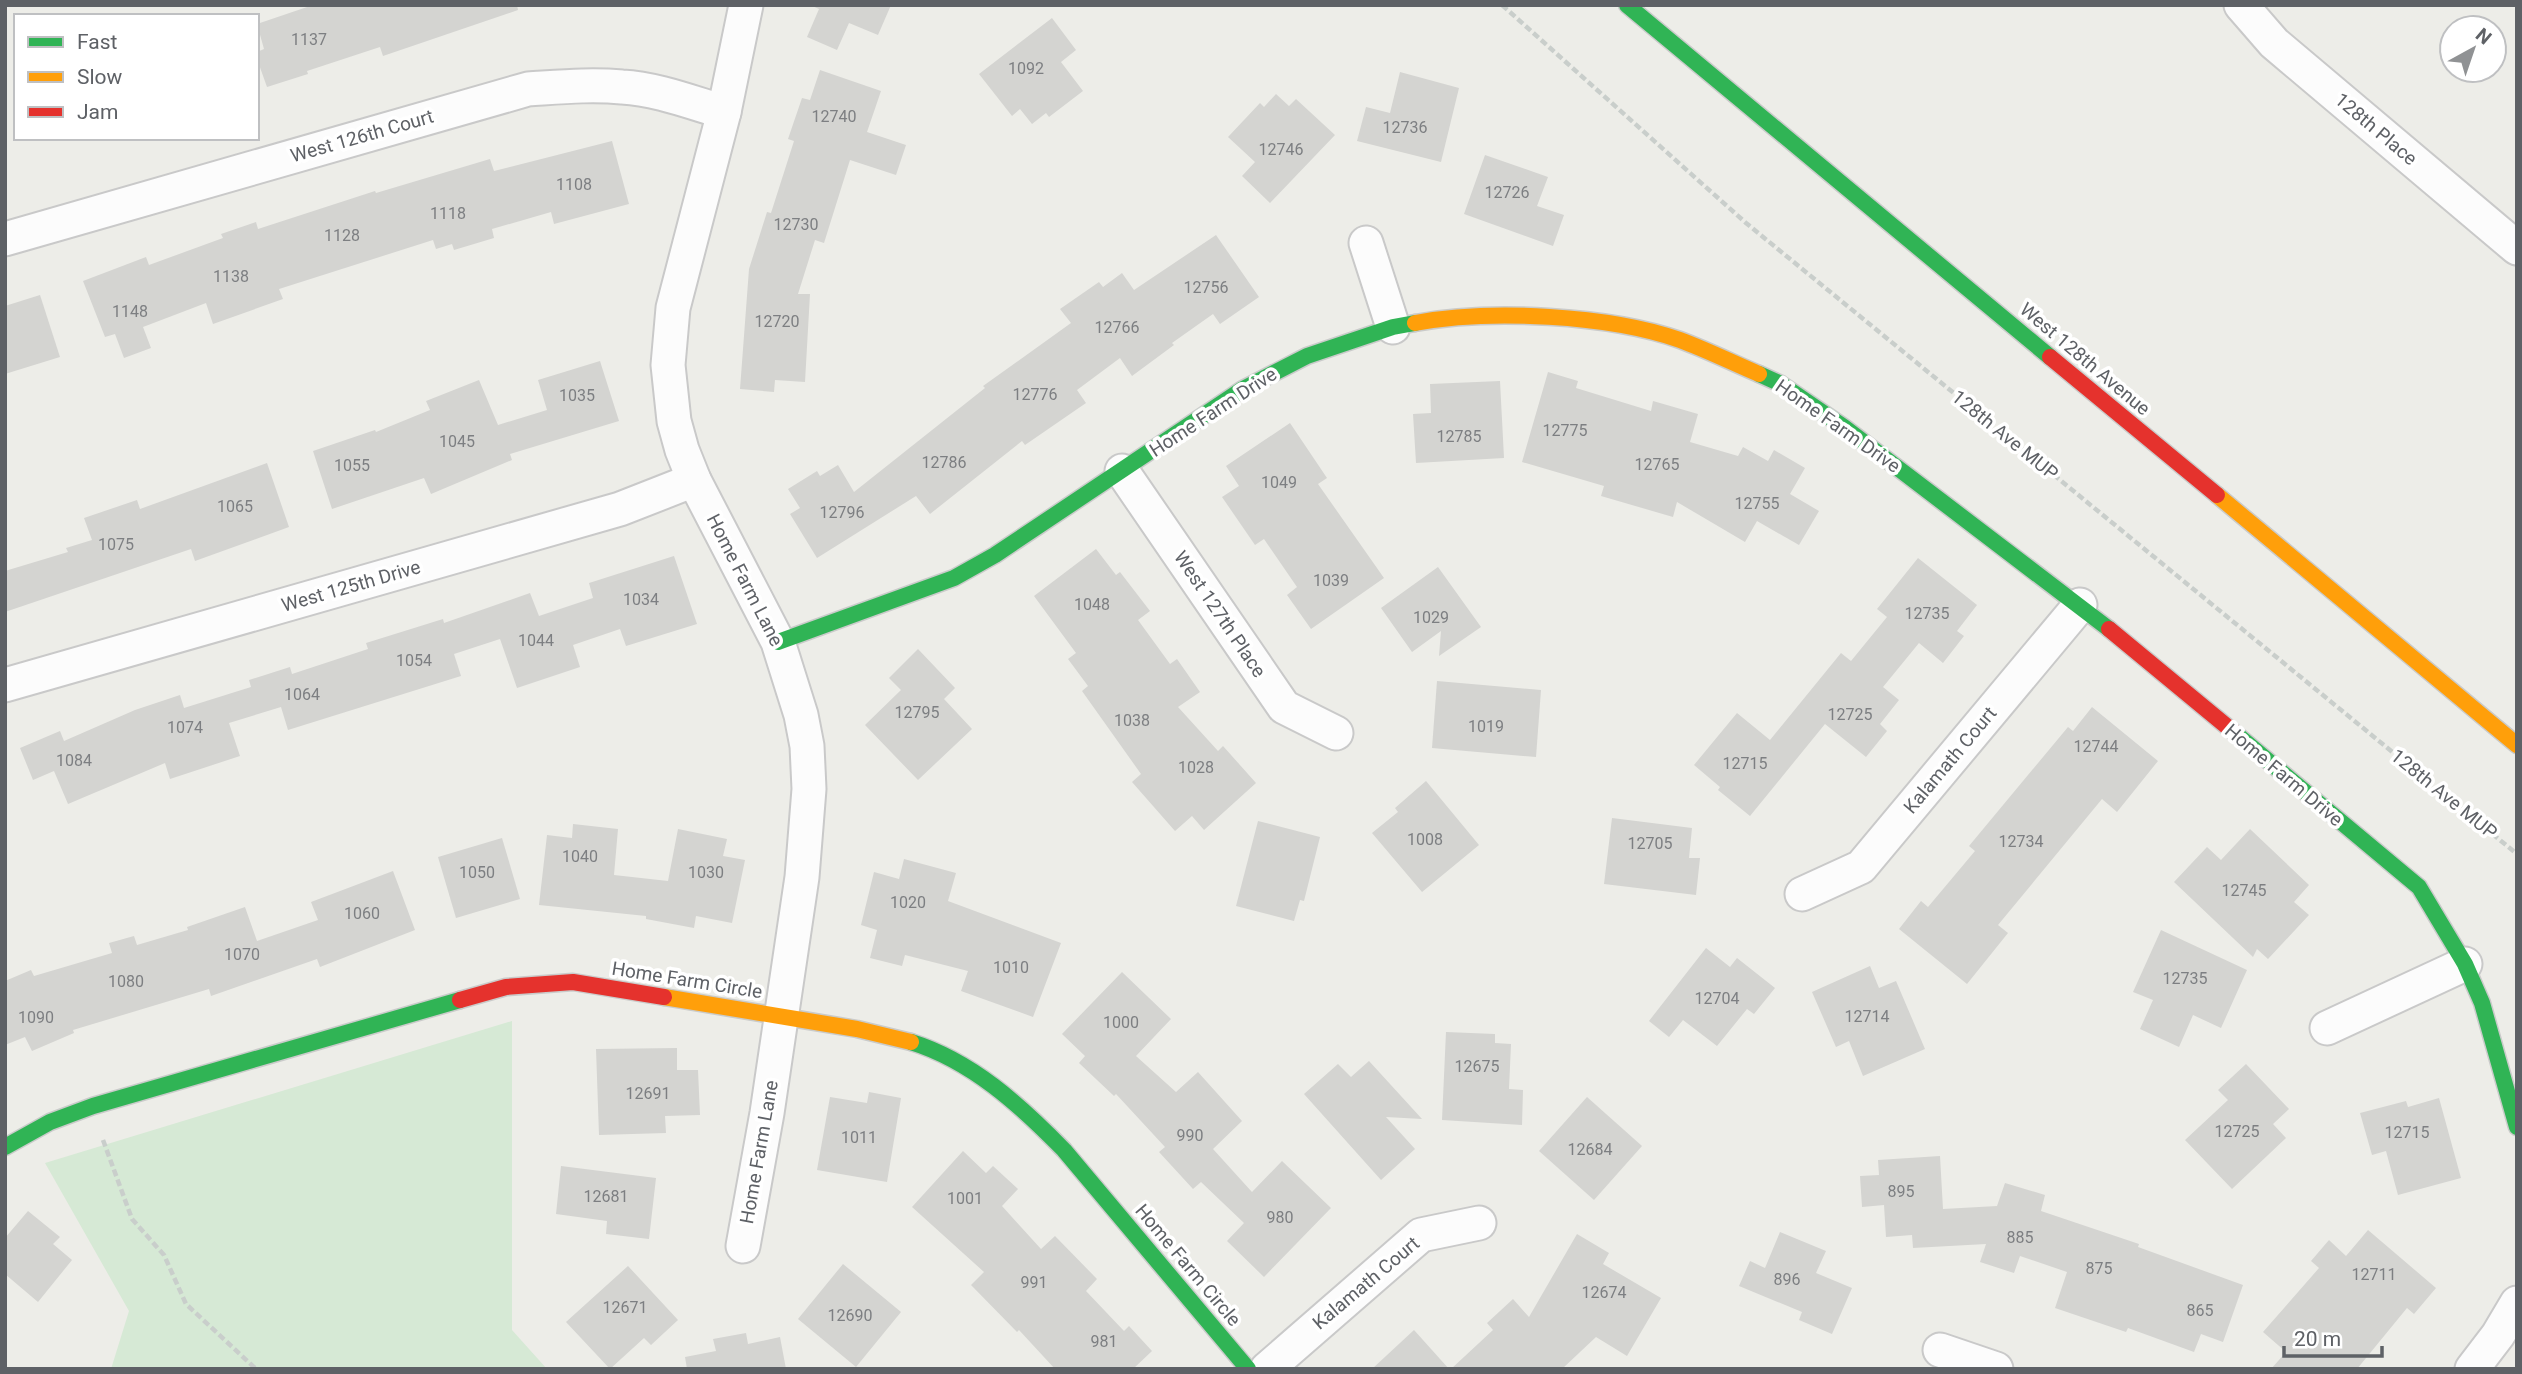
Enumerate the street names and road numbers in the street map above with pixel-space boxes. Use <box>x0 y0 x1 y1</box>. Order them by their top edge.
street label: 128th Place <box>2330 88 2422 170</box>
street label: West 126th Court <box>288 105 436 167</box>
street label: West 128th Avenue <box>2015 298 2155 420</box>
street label: Home Farm Drive <box>1145 362 1281 462</box>
street label: Home Farm Drive <box>1771 374 1905 478</box>
street label: 128th Ave MUP <box>1947 385 2063 485</box>
street label: Home Farm Lane <box>702 510 788 650</box>
street label: West 127th Place <box>1169 546 1271 682</box>
street label: West 125th Drive <box>279 555 423 617</box>
street label: Kalamath Court <box>1899 702 2001 818</box>
street label: Home Farm Drive <box>2220 719 2348 831</box>
street label: 128th Ave MUP <box>2386 744 2502 844</box>
street label: Home Farm Circle <box>610 957 764 1003</box>
street label: Home Farm Lane <box>735 1078 783 1226</box>
street label: Home Farm Circle <box>1130 1199 1246 1331</box>
street label: Kalamath Court <box>1308 1232 1424 1334</box>

